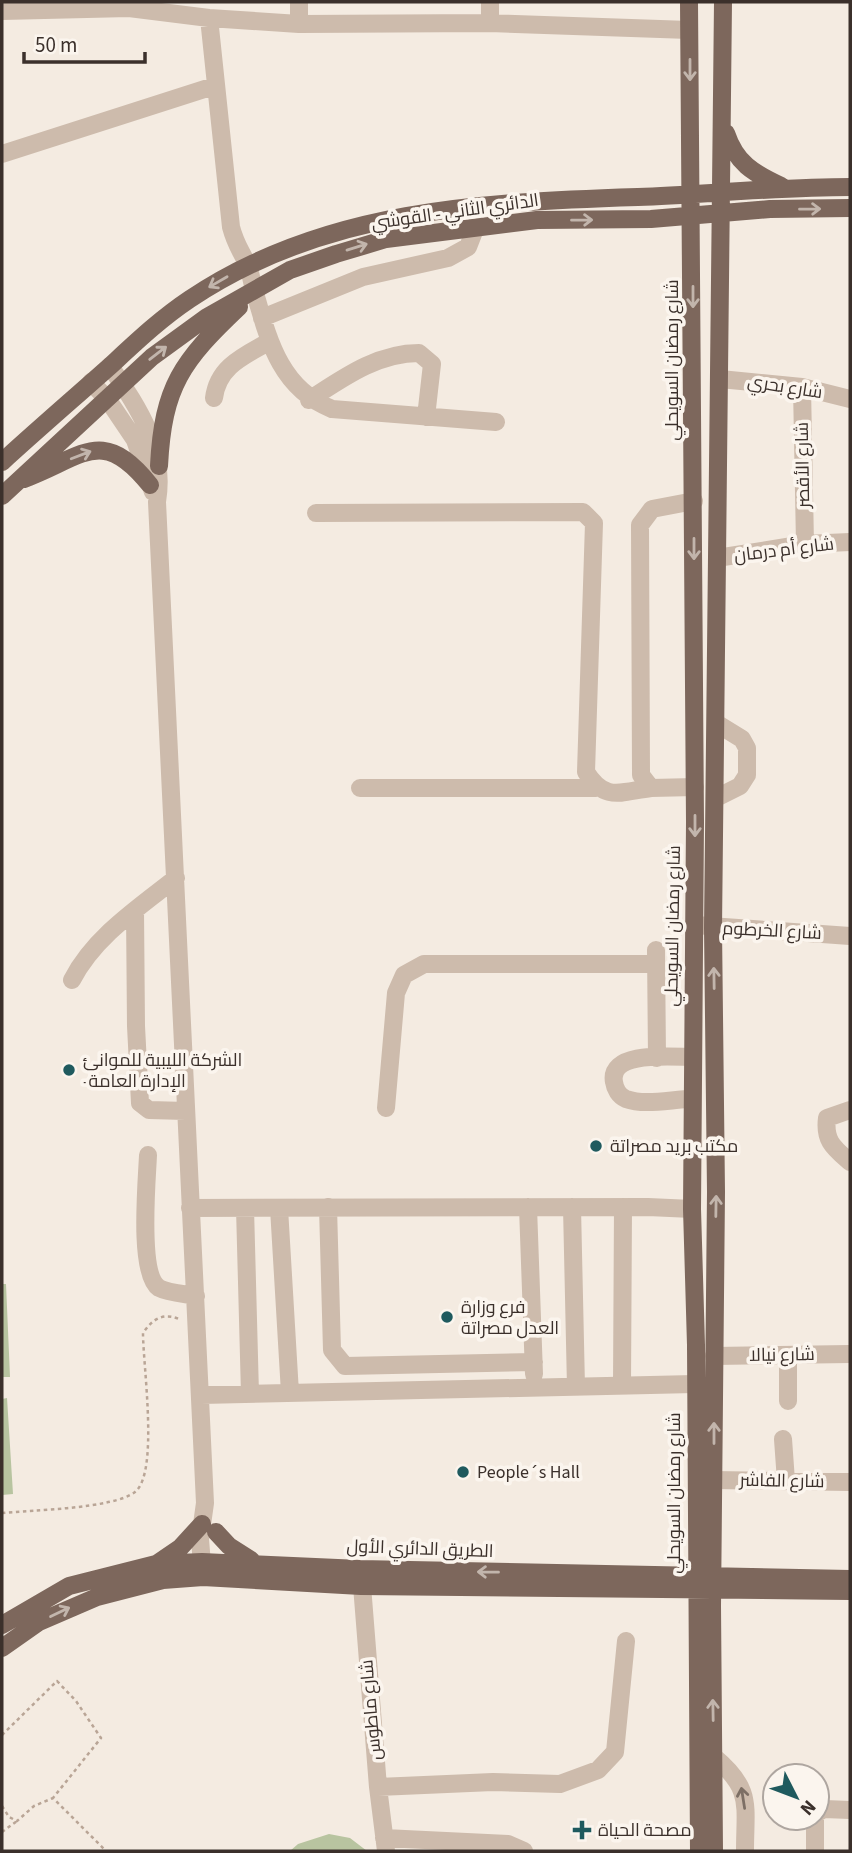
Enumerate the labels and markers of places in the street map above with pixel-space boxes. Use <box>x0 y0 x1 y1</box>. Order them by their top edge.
place label: الشركة الليبية للموانئ -الإدارة العامة <box>83 1048 242 1094</box>
marker: الشركة الليبية للموانئ -الإدارة العامة <box>61 1062 77 1078</box>
place label: مكتب بريد مصراتة <box>610 1134 738 1159</box>
marker: مكتب بريد مصراتة <box>588 1138 604 1154</box>
place label: فرع وزارة العدل مصراتة <box>461 1295 559 1341</box>
marker: فرع وزارة العدل مصراتة <box>439 1309 455 1325</box>
place label: People´s Hall <box>477 1460 580 1485</box>
marker: People´s Hall <box>455 1464 471 1480</box>
place label: مصحة الحياة <box>598 1818 692 1843</box>
marker: مصحة الحياة <box>572 1820 592 1840</box>

